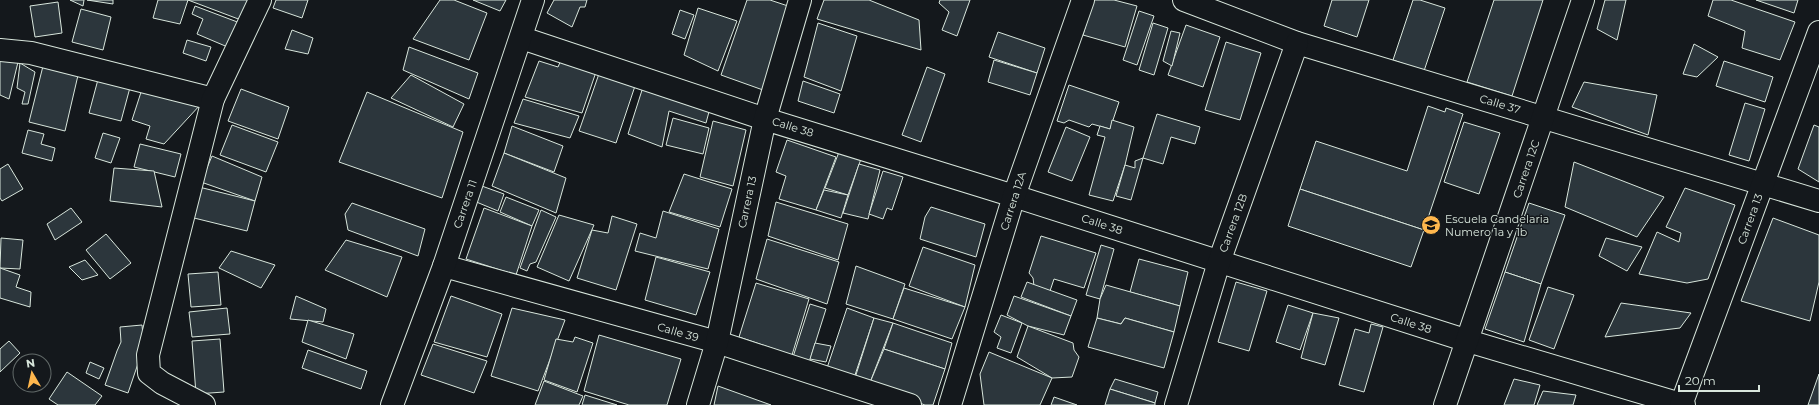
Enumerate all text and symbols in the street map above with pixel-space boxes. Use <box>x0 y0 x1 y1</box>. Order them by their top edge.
street label: Calle 37 <box>1478 91 1522 117</box>
street label: Calle 38 <box>770 114 816 140</box>
street label: Carrera 12C <box>1509 138 1543 200</box>
street label: Carrera 12A <box>997 170 1029 232</box>
street label: Carrera 13 <box>735 175 759 229</box>
street label: Carrera 11 <box>450 178 480 230</box>
street label: Carrera 12B <box>1216 192 1250 254</box>
street label: Carrera 13 <box>1734 192 1766 246</box>
street label: Calle 38 <box>1079 211 1125 237</box>
place label: Escuela Candelaria Numero 1a y 1b <box>1445 212 1549 239</box>
school or university icon: Escuela Candelaria Numero 1a y 1b <box>1420 214 1442 236</box>
street label: Calle 38 <box>1388 310 1434 336</box>
street label: Calle 39 <box>656 319 701 345</box>
north arrow <box>12 353 52 393</box>
text: N <box>25 356 36 371</box>
scale bar <box>1679 367 1759 393</box>
text: 20 m <box>1685 373 1716 388</box>

